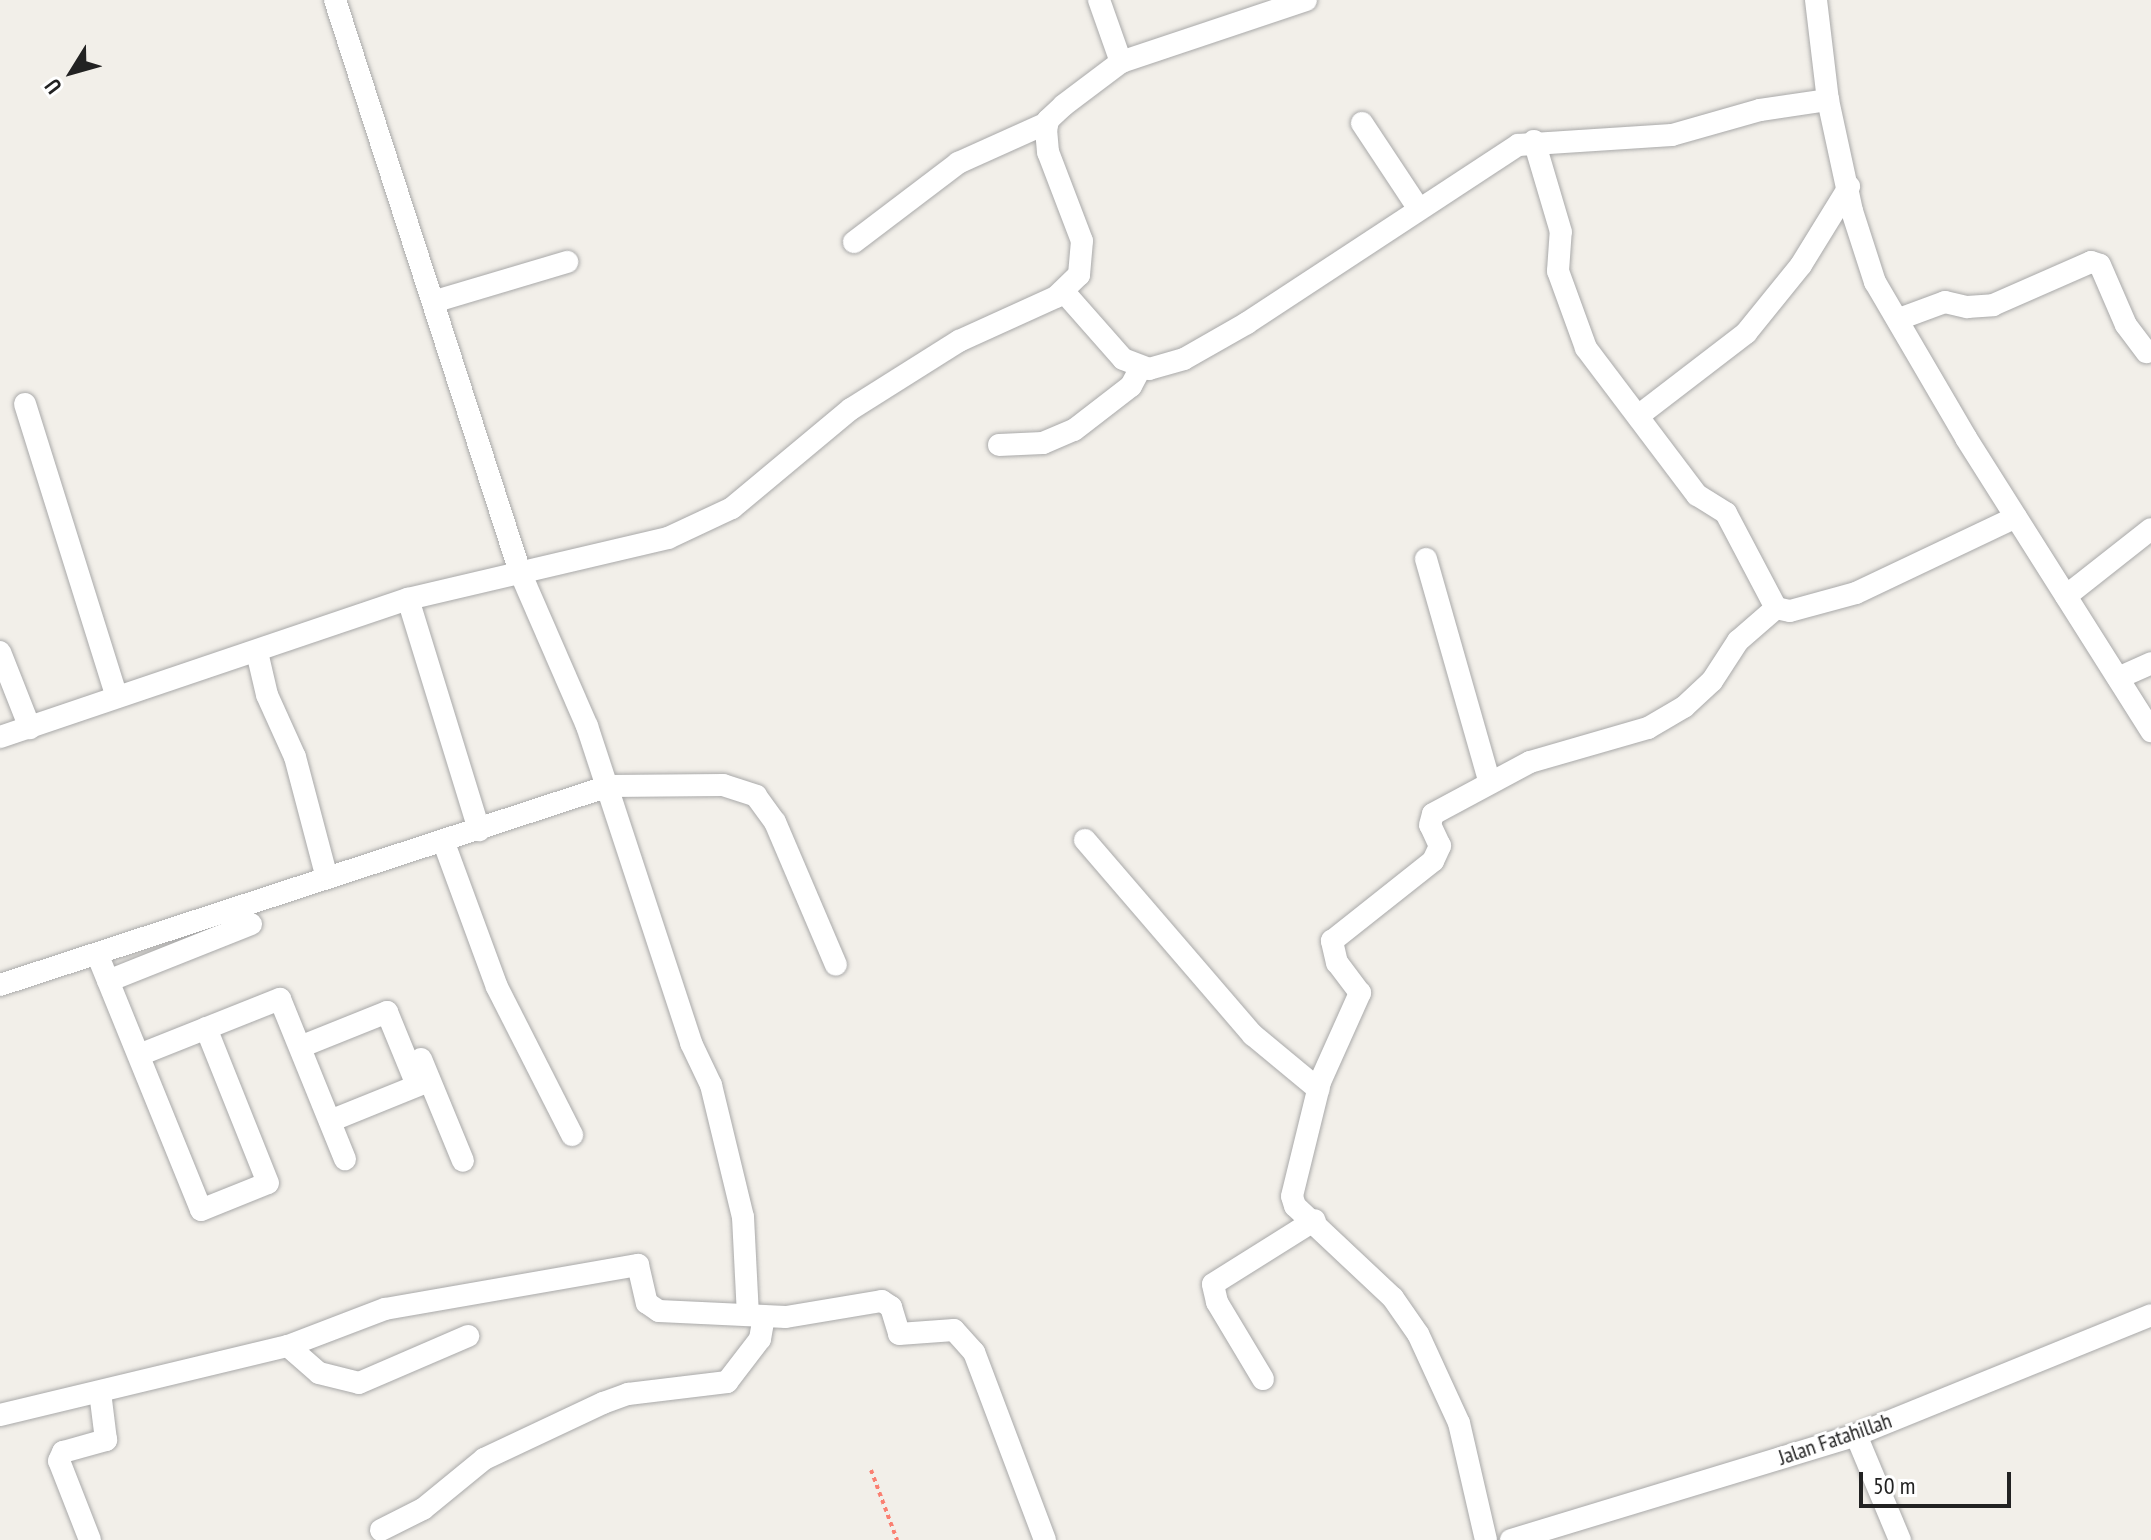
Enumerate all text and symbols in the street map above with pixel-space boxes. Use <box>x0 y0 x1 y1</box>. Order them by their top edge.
north arrow <box>32 32 112 112</box>
text: U <box>38 73 67 99</box>
street label: Jalan Fatahillah <box>1775 1407 1895 1471</box>
scale bar <box>1863 1456 2015 1506</box>
text: 50 m <box>1873 1470 1915 1501</box>

